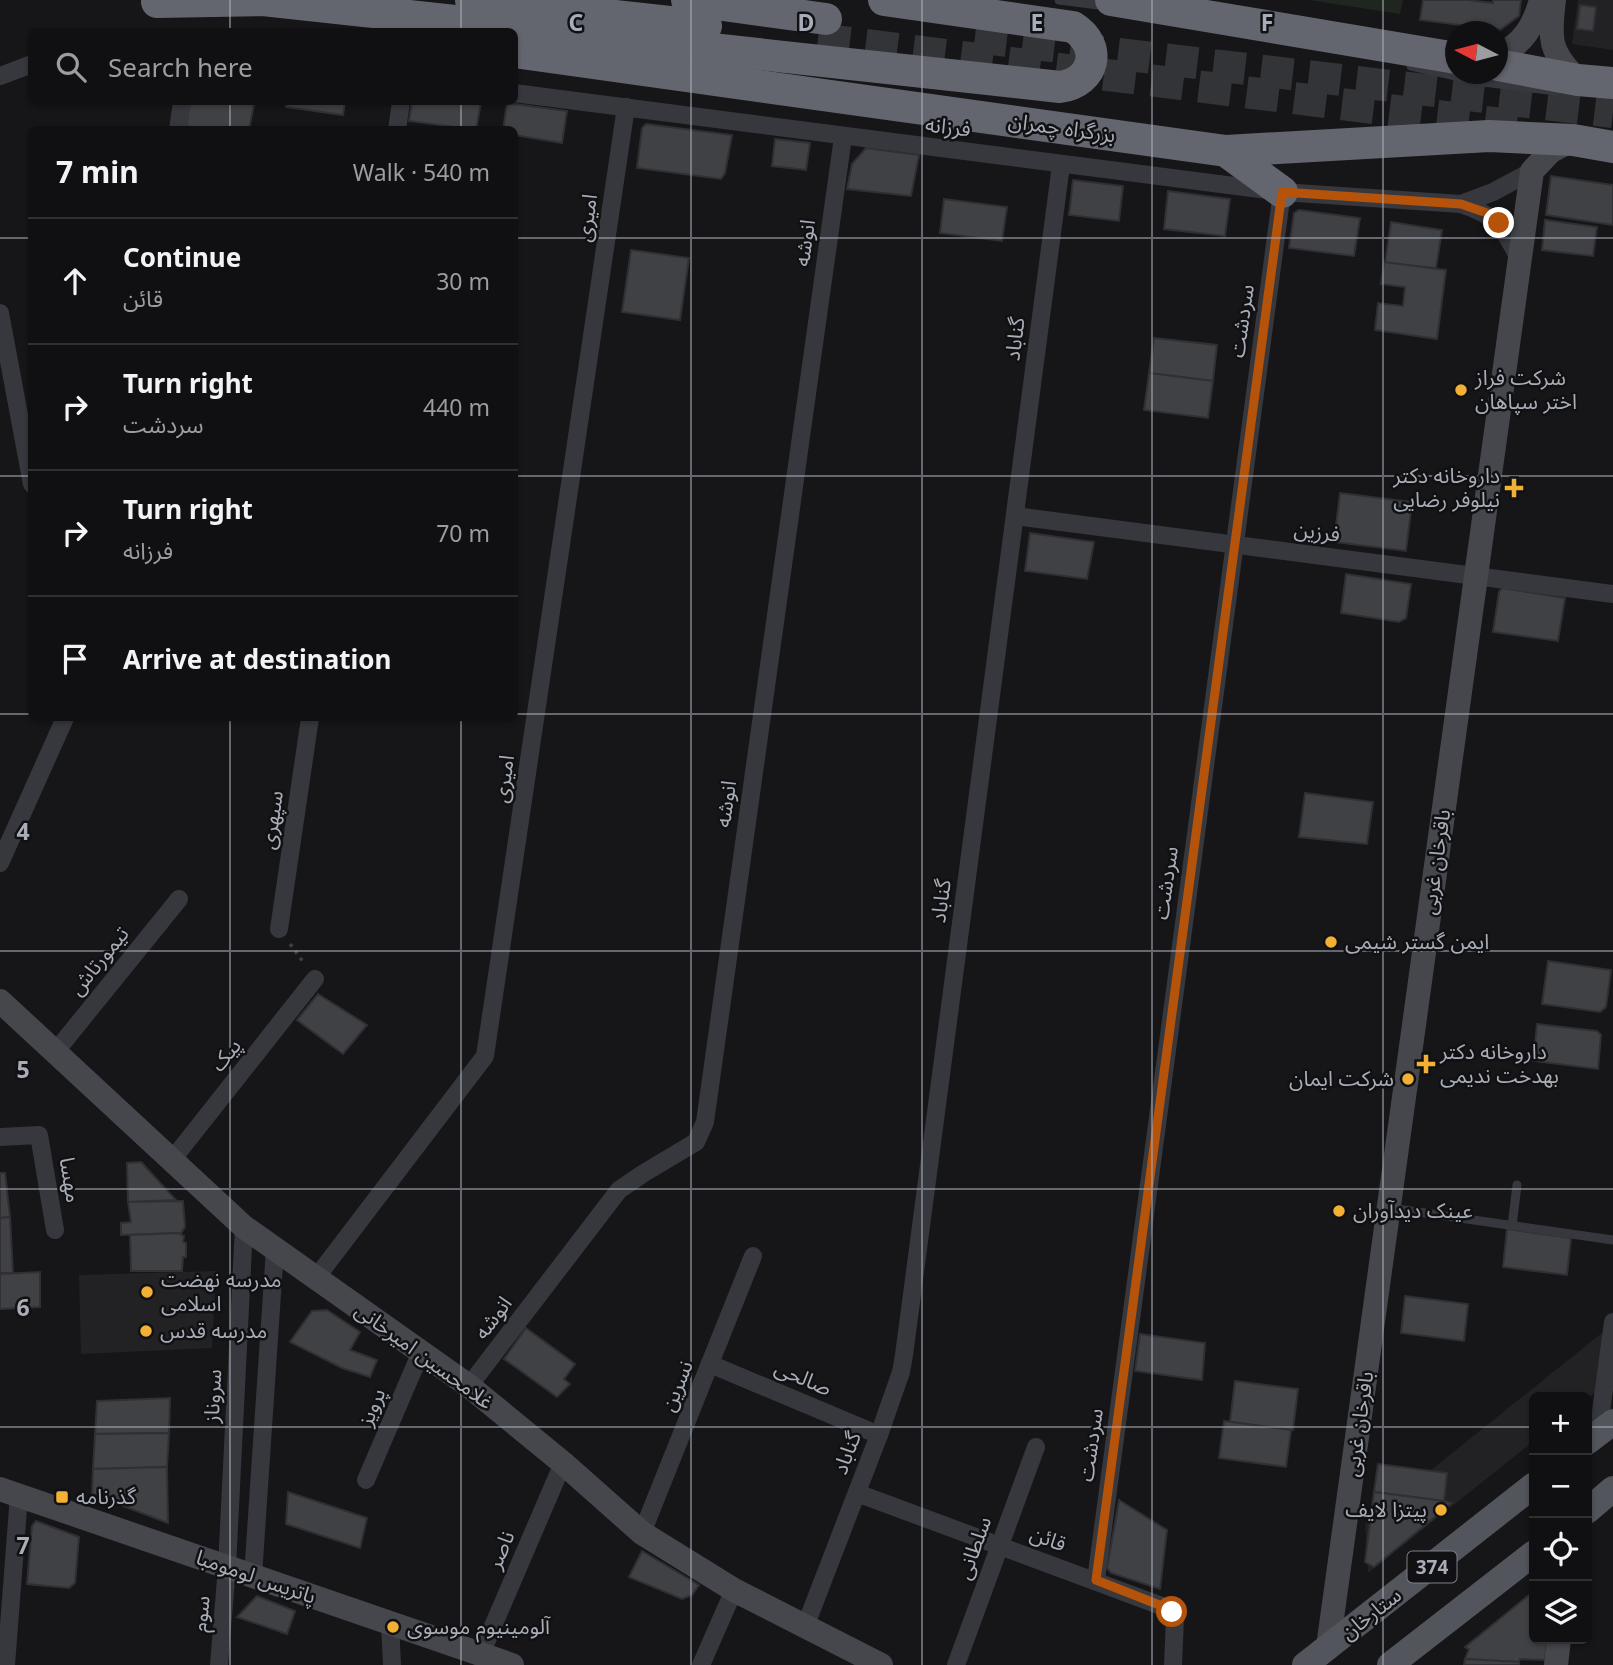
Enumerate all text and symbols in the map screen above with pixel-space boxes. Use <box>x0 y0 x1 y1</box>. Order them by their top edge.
text: C <box>569 6 584 38</box>
text: D <box>798 6 814 38</box>
text: E <box>1031 6 1043 38</box>
text: F <box>1261 6 1273 38</box>
north arrow <box>1445 21 1508 84</box>
search box <box>28 28 518 105</box>
icon: search <box>52 48 90 86</box>
text: Search here <box>108 49 253 85</box>
street label: بزرگراه چمران <box>1007 106 1118 148</box>
street label: فرزانه <box>924 109 973 143</box>
text: 7 min <box>56 151 139 192</box>
text: Walk · 540 m <box>353 156 490 188</box>
street label: امیری <box>569 192 603 244</box>
route end <box>1483 207 1514 238</box>
street label: انوشه <box>787 218 821 268</box>
text: Continue <box>123 239 241 275</box>
icon: ahead <box>56 262 94 300</box>
text: 30 m <box>436 265 490 297</box>
text: قائن <box>123 282 163 314</box>
street label: سردشت <box>1222 282 1260 359</box>
street label: گناباد <box>997 315 1031 362</box>
place label: شرکت فراز اختر سپاهان <box>1474 363 1577 415</box>
text: Turn right <box>123 365 253 401</box>
marker: شرکت فراز اختر سپاهان <box>1453 382 1469 398</box>
icon: right <box>56 388 94 426</box>
text: 440 m <box>423 391 490 423</box>
text: سردشت <box>123 408 204 440</box>
place label: داروخانه دکتر نیلوفر رضایی <box>1392 461 1500 513</box>
marker: داروخانه دکتر نیلوفر رضایی <box>1506 480 1522 496</box>
text: Turn right <box>123 491 253 527</box>
icon: right <box>56 514 94 552</box>
street label: فرزین <box>1292 514 1342 548</box>
text: 70 m <box>436 517 490 549</box>
text: فرزانه <box>123 534 173 566</box>
icon: arrive <box>56 640 94 678</box>
text: Arrive at destination <box>123 641 392 677</box>
street label: امیری <box>486 753 520 805</box>
street label: انوشه <box>708 779 742 829</box>
street label: سپهری <box>253 789 289 851</box>
street label: باقرخان غربی <box>1414 807 1456 916</box>
text: 4 <box>16 815 30 847</box>
street label: سردشت <box>1146 844 1184 921</box>
street label: گناباد <box>923 877 957 924</box>
street label: تیمورتاش <box>62 920 135 1001</box>
place label: ایمن گستر شیمی <box>1345 927 1489 955</box>
marker: ایمن گستر شیمی <box>1323 934 1339 950</box>
street label: پیک <box>204 1032 247 1077</box>
place label: داروخانه دکتر بهدخت ندیمی <box>1439 1037 1559 1089</box>
text: 5 <box>16 1053 30 1085</box>
marker: داروخانه دکتر بهدخت ندیمی <box>1418 1056 1434 1072</box>
place label: شرکت ایمان <box>1289 1064 1394 1092</box>
marker: شرکت ایمان <box>1400 1071 1416 1087</box>
street label: مهسا <box>54 1155 88 1205</box>
place label: عینک دیدآوران <box>1353 1196 1473 1224</box>
marker: عینک دیدآوران <box>1331 1203 1347 1219</box>
place label: مدرسه نهضت اسلامی <box>161 1265 282 1317</box>
marker: مدرسه نهضت اسلامی <box>139 1284 155 1300</box>
street label: انوشه <box>467 1290 518 1345</box>
text: 6 <box>16 1291 30 1323</box>
street label: غلامحسین امیرخانی <box>350 1295 500 1415</box>
place label: مدرسه قدس <box>160 1316 267 1344</box>
marker: مدرسه قدس <box>138 1323 154 1339</box>
street label: صالحی <box>771 1353 836 1402</box>
street label: نسرین <box>653 1356 699 1415</box>
street label: سروناز <box>197 1368 227 1424</box>
street label: باقرخان غربی <box>1337 1369 1379 1478</box>
street label: پرویز <box>350 1383 392 1431</box>
map controls <box>1529 1392 1592 1644</box>
button: + <box>1529 1392 1592 1455</box>
street label: سردشت <box>1071 1406 1109 1483</box>
street label: گناباد <box>825 1427 867 1478</box>
button: − <box>1529 1455 1592 1518</box>
place label: گذرنامه <box>76 1482 136 1510</box>
marker: گذرنامه <box>54 1489 70 1505</box>
place label: پیتزا لایف <box>1345 1495 1427 1523</box>
marker: پیتزا لایف <box>1433 1502 1449 1518</box>
street label: سلطانی <box>949 1512 997 1583</box>
button: locate <box>1529 1518 1592 1581</box>
street label: قائن <box>1026 1519 1070 1557</box>
street label: ناصر <box>479 1526 521 1574</box>
text: 7 <box>16 1529 30 1561</box>
street label: پاتریس لومومبا <box>192 1542 320 1610</box>
road number: 374 <box>1408 1552 1456 1582</box>
street label: ستارخان <box>1334 1581 1407 1646</box>
button: layers <box>1529 1581 1592 1644</box>
street label: سوم <box>184 1594 219 1634</box>
route start <box>1156 1596 1187 1627</box>
place label: آلومینیوم موسوی <box>407 1612 551 1643</box>
marker: آلومینیوم موسوی <box>385 1619 401 1635</box>

